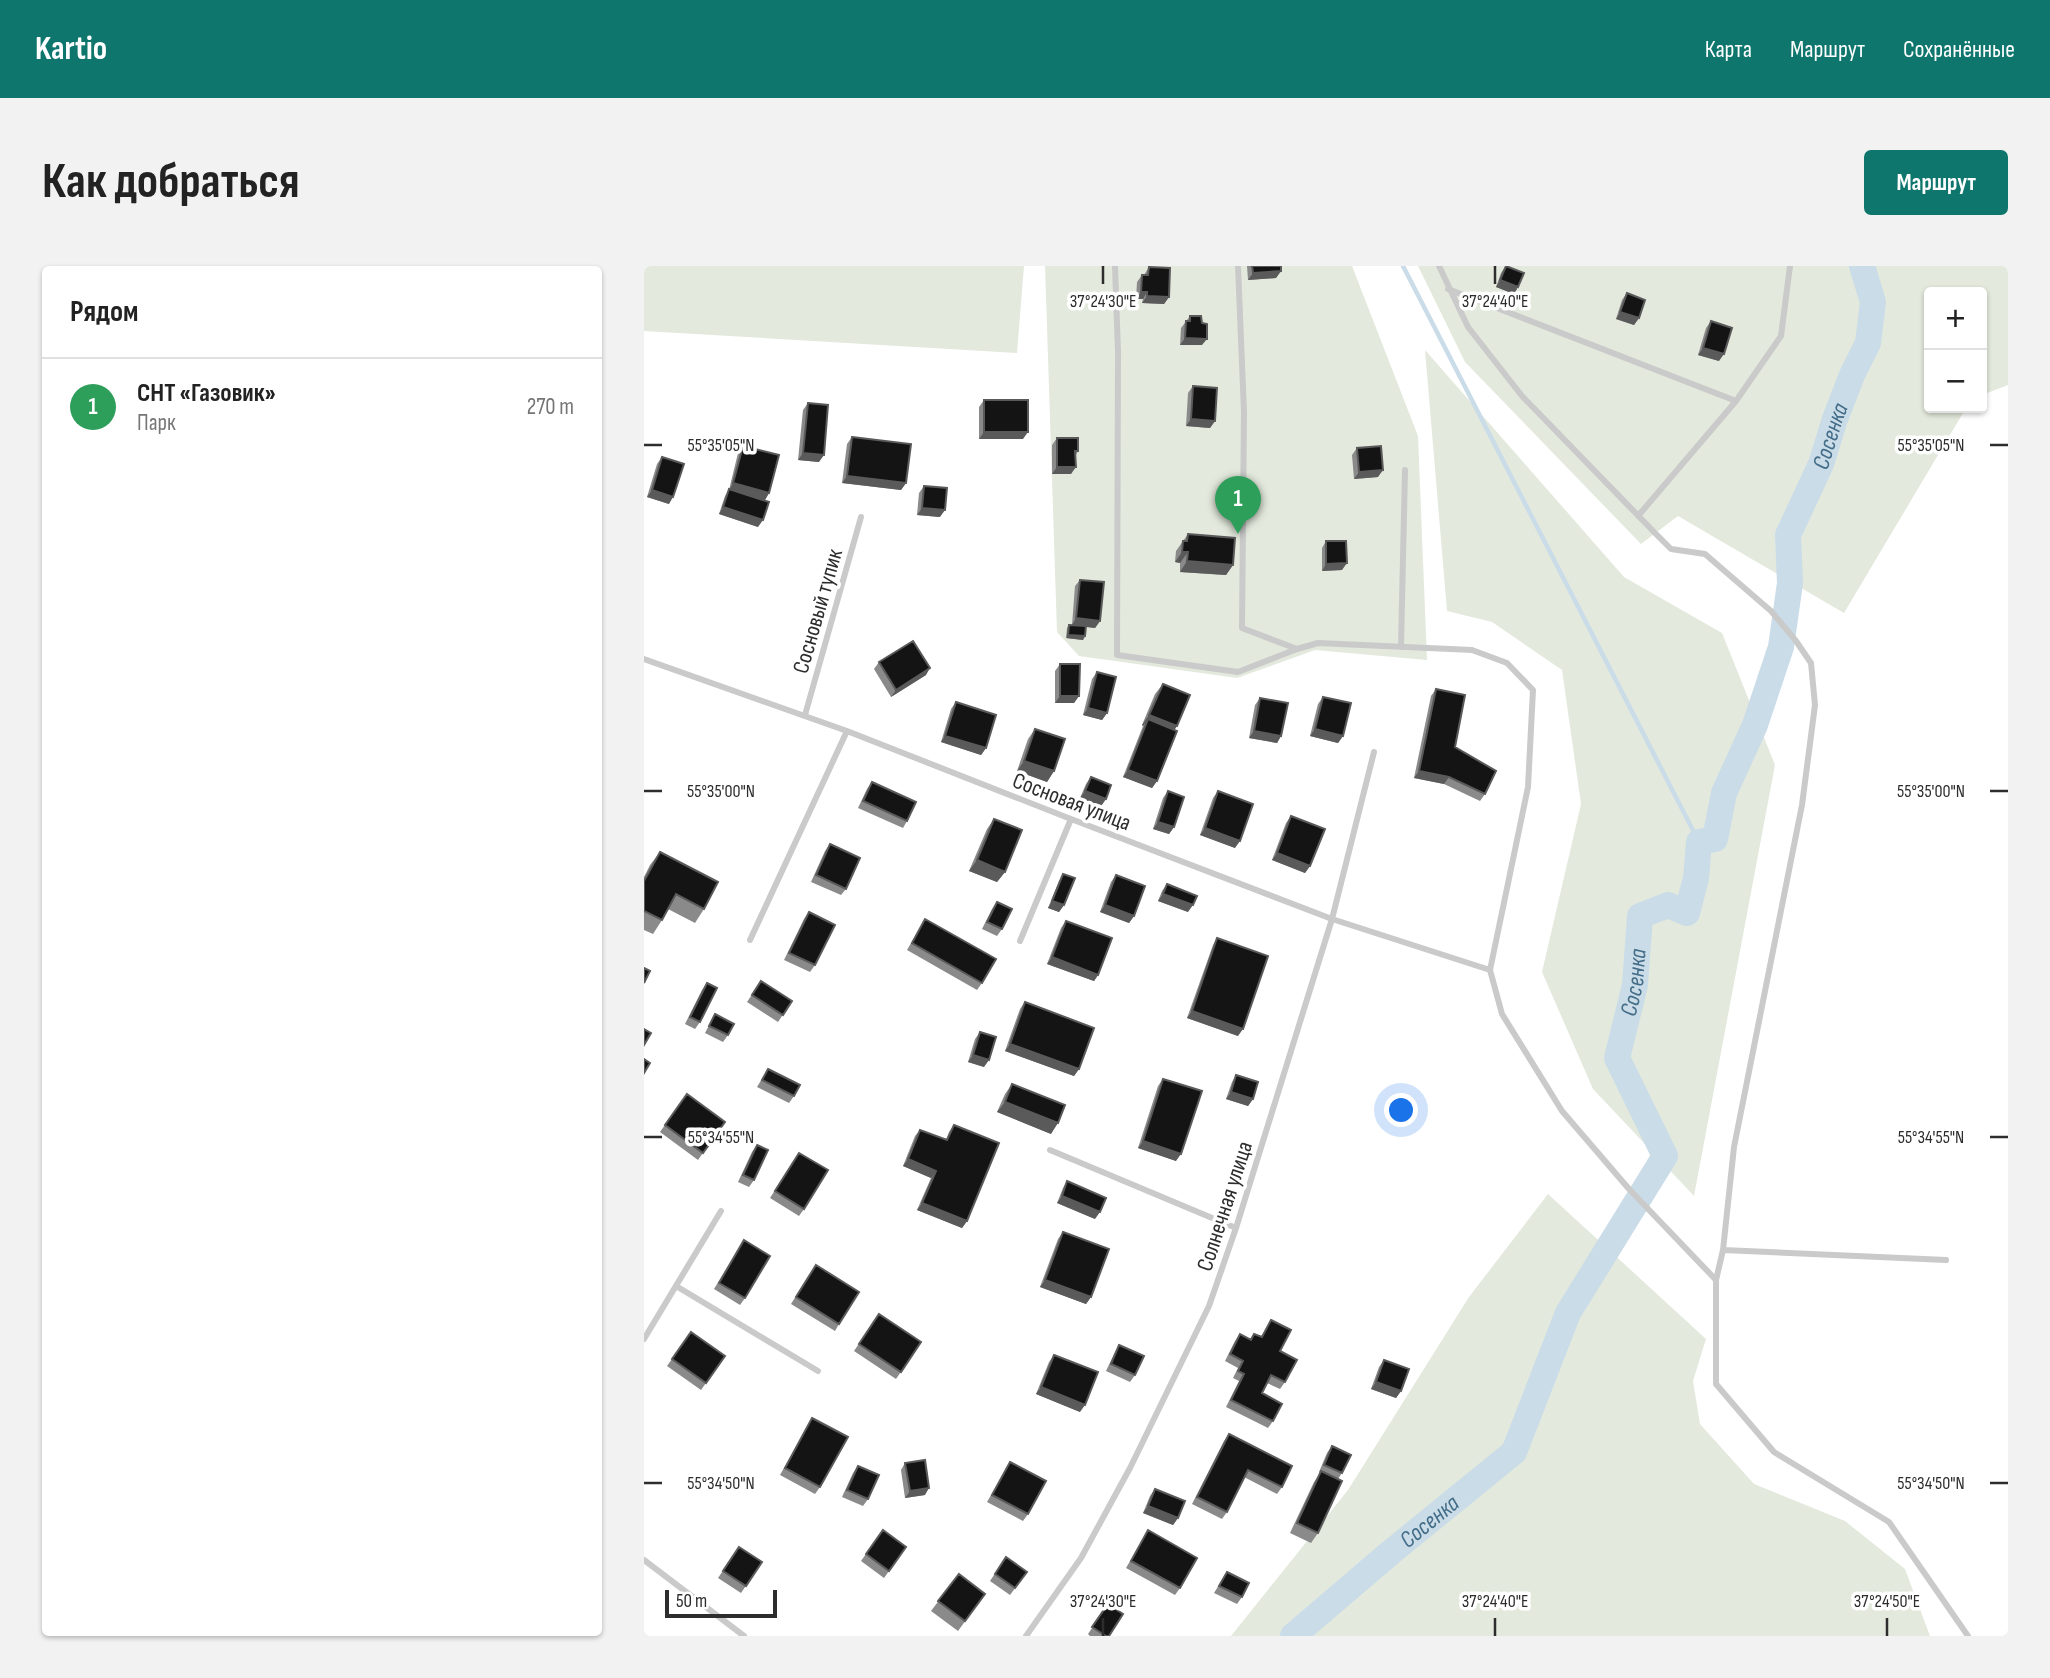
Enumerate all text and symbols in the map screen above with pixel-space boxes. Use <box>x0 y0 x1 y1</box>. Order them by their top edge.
text: Kartio <box>35 29 107 69</box>
text: Карта <box>1705 35 1752 64</box>
text: Маршрут <box>1790 35 1865 64</box>
text: Сохранённые <box>1903 35 2015 64</box>
button: Маршрут <box>1864 150 2008 215</box>
text: Как добраться <box>42 153 300 212</box>
map controls <box>1924 287 1987 413</box>
button: + <box>1924 287 1987 350</box>
text: 37°24'30"E <box>1070 291 1136 312</box>
text: 37°24'40"E <box>1462 291 1528 312</box>
text: Рядом <box>70 294 138 330</box>
button: − <box>1924 350 1987 413</box>
text: СНТ «Газовик» <box>137 378 276 409</box>
text: 1 <box>88 393 98 421</box>
text: 270 m <box>527 393 574 421</box>
water label: Сосенка <box>1806 399 1855 473</box>
text: Парк <box>137 409 176 437</box>
text: 55°35'05"N <box>687 435 755 456</box>
text: 55°35'05"N <box>1897 435 1965 456</box>
pin: 1 <box>1215 476 1261 534</box>
street label: Сосновый тупик <box>787 546 849 677</box>
street label: Сосновая улица <box>1008 767 1135 837</box>
text: 55°35'00"N <box>687 781 755 802</box>
text: 55°35'00"N <box>1897 781 1965 802</box>
water label: Сосенка <box>1614 947 1653 1019</box>
your location <box>1384 1093 1418 1127</box>
text: 55°34'55"N <box>688 1127 754 1148</box>
text: 55°34'55"N <box>1898 1127 1964 1148</box>
street label: Солнечная улица <box>1191 1138 1259 1275</box>
text: 55°34'50"N <box>687 1473 755 1494</box>
text: 55°34'50"N <box>1897 1473 1965 1494</box>
water label: Сосенка <box>1394 1489 1465 1554</box>
scale bar <box>665 1587 777 1619</box>
text: 50 m <box>676 1590 707 1613</box>
text: 37°24'30"E <box>1070 1591 1136 1612</box>
text: 37°24'40"E <box>1462 1591 1528 1612</box>
text: 37°24'50"E <box>1854 1591 1920 1612</box>

